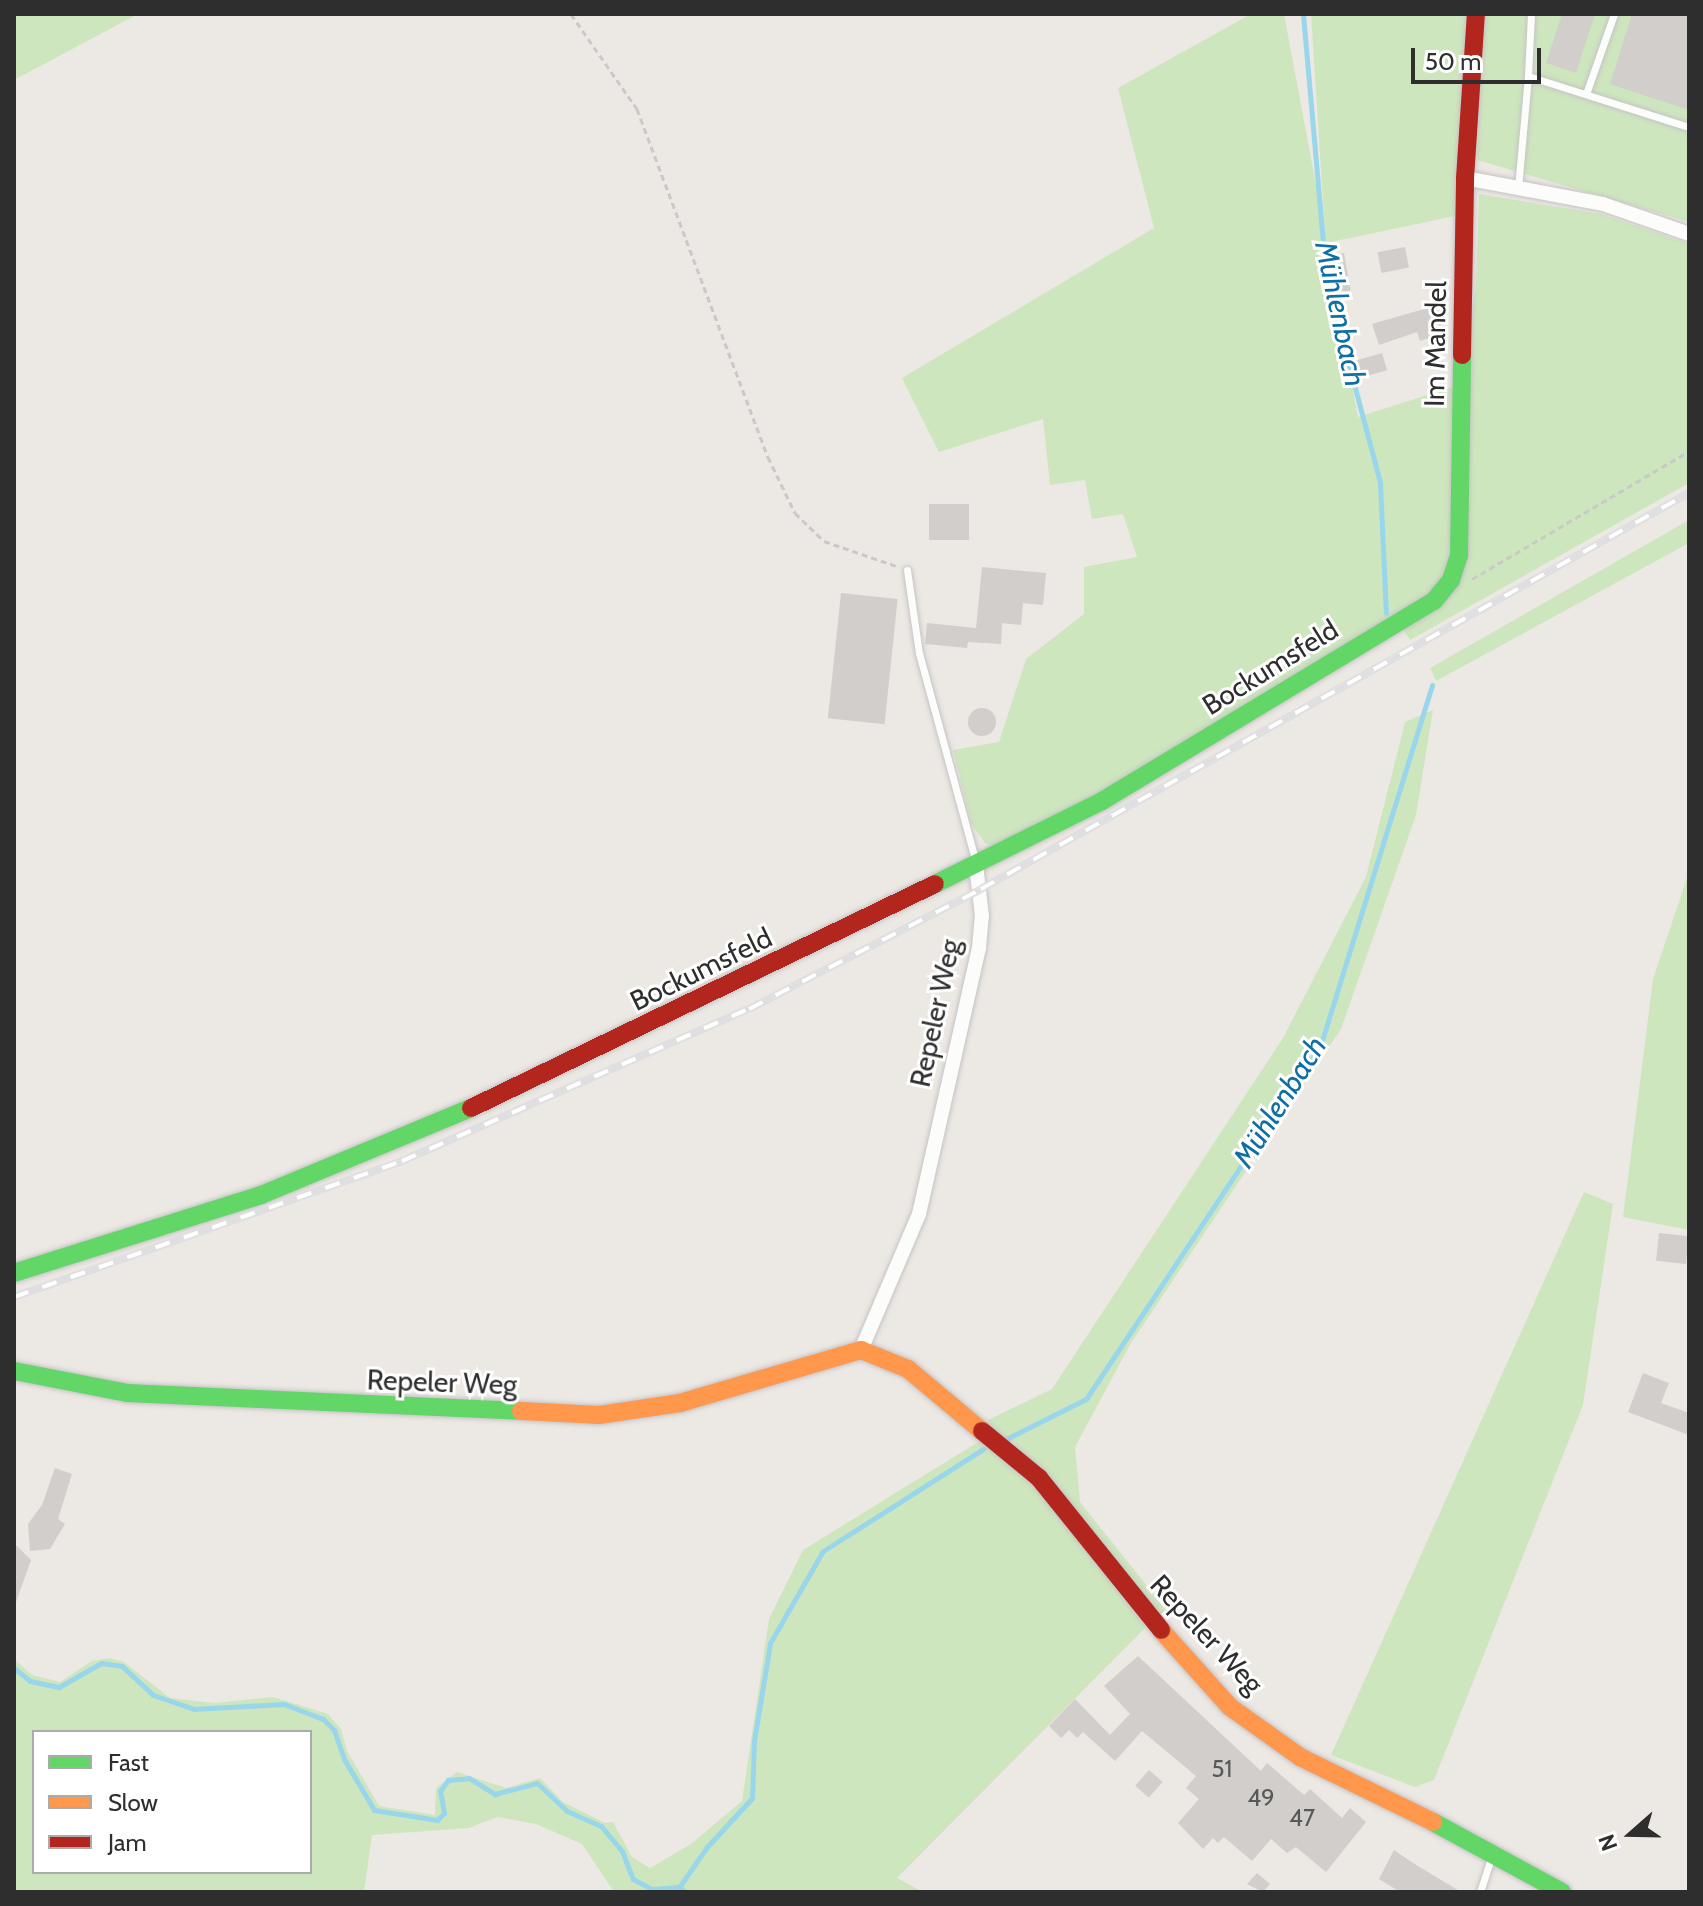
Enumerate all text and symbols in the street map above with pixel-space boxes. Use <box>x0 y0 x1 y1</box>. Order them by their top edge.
scale bar <box>1415 32 1545 82</box>
text: 50 m <box>1425 47 1481 76</box>
water label: Mühlenbach <box>1307 238 1373 390</box>
street label: Im Mandel <box>1417 281 1453 407</box>
street label: Bockumsfeld <box>1196 612 1344 722</box>
street label: Bockumsfeld <box>625 920 777 1018</box>
street label: Repeler Weg <box>903 936 967 1090</box>
water label: Mühlenbach <box>1226 1030 1334 1174</box>
street label: Repeler Weg <box>366 1363 518 1401</box>
street label: Repeler Weg <box>1143 1568 1271 1700</box>
legend <box>32 1730 312 1874</box>
text: Fast <box>108 1748 149 1777</box>
house number: 51 <box>1212 1755 1232 1783</box>
house number: 49 <box>1247 1784 1275 1812</box>
text: Slow <box>108 1788 158 1817</box>
north arrow <box>1591 1794 1671 1874</box>
house number: 47 <box>1289 1804 1315 1832</box>
text: Jam <box>108 1828 146 1857</box>
text: N <box>1593 1830 1623 1854</box>

